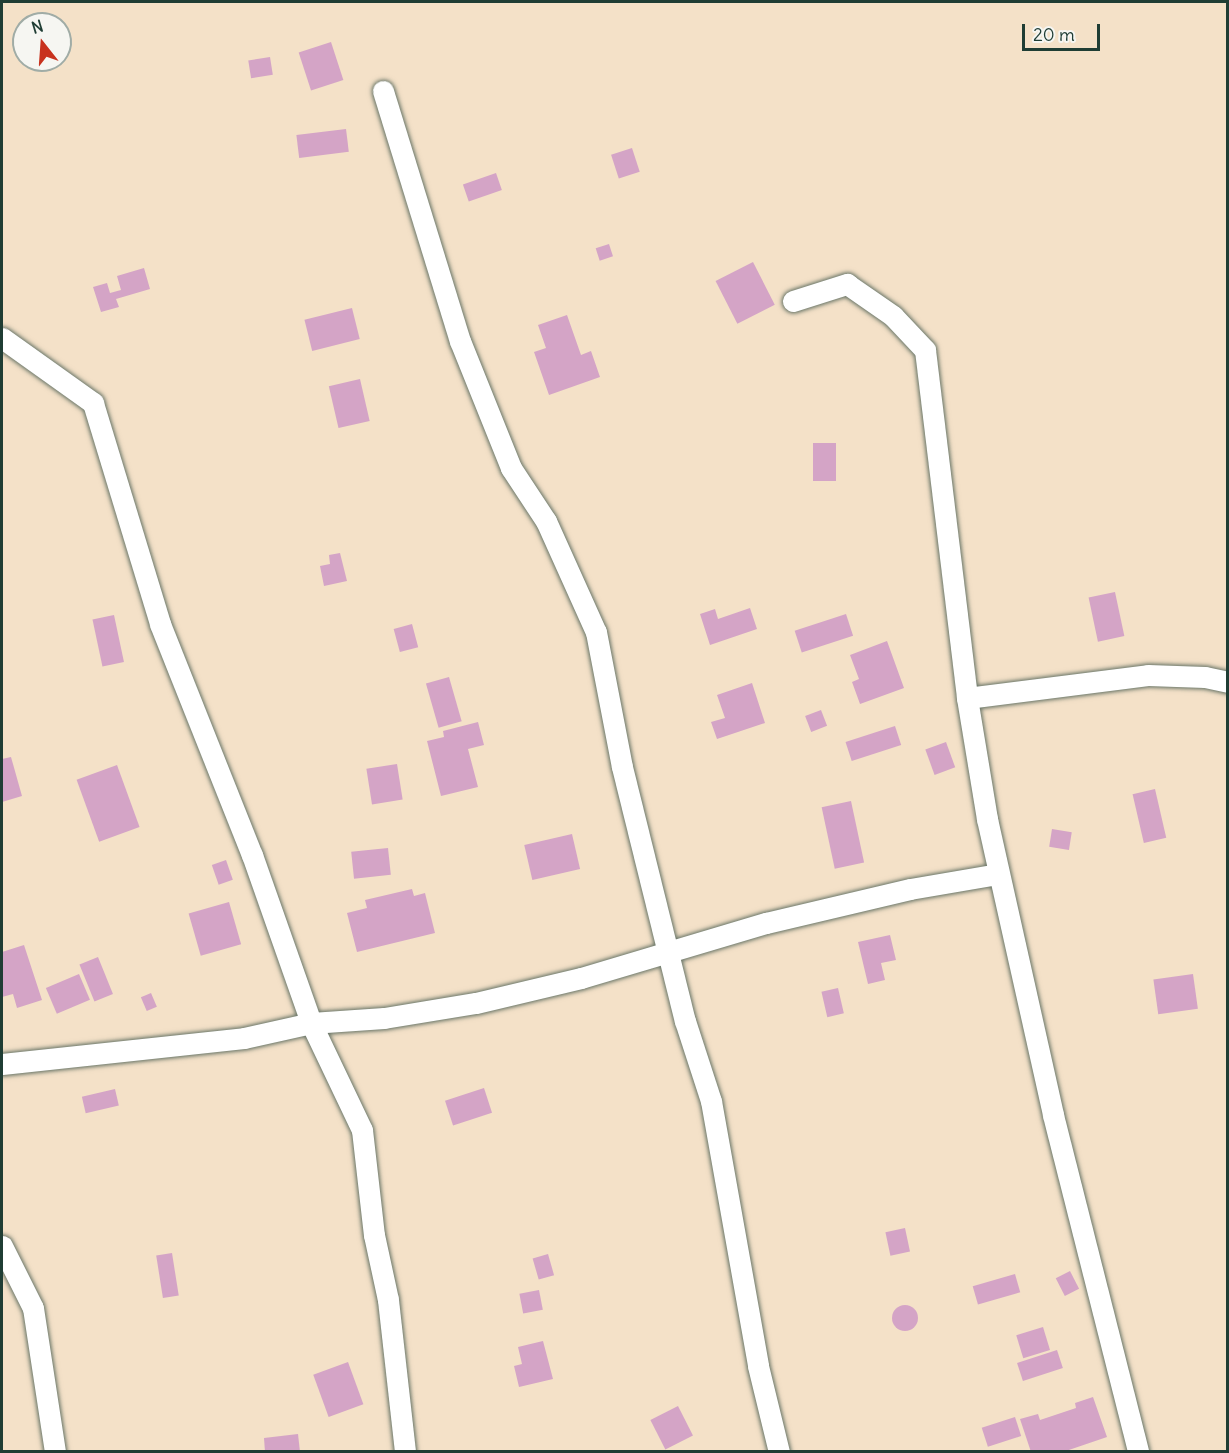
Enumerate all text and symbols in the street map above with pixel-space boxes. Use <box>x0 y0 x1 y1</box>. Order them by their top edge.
north arrow <box>12 12 72 72</box>
scale bar <box>1025 12 1103 50</box>
text: N <box>29 16 46 38</box>
text: 20 m <box>1033 23 1075 46</box>

